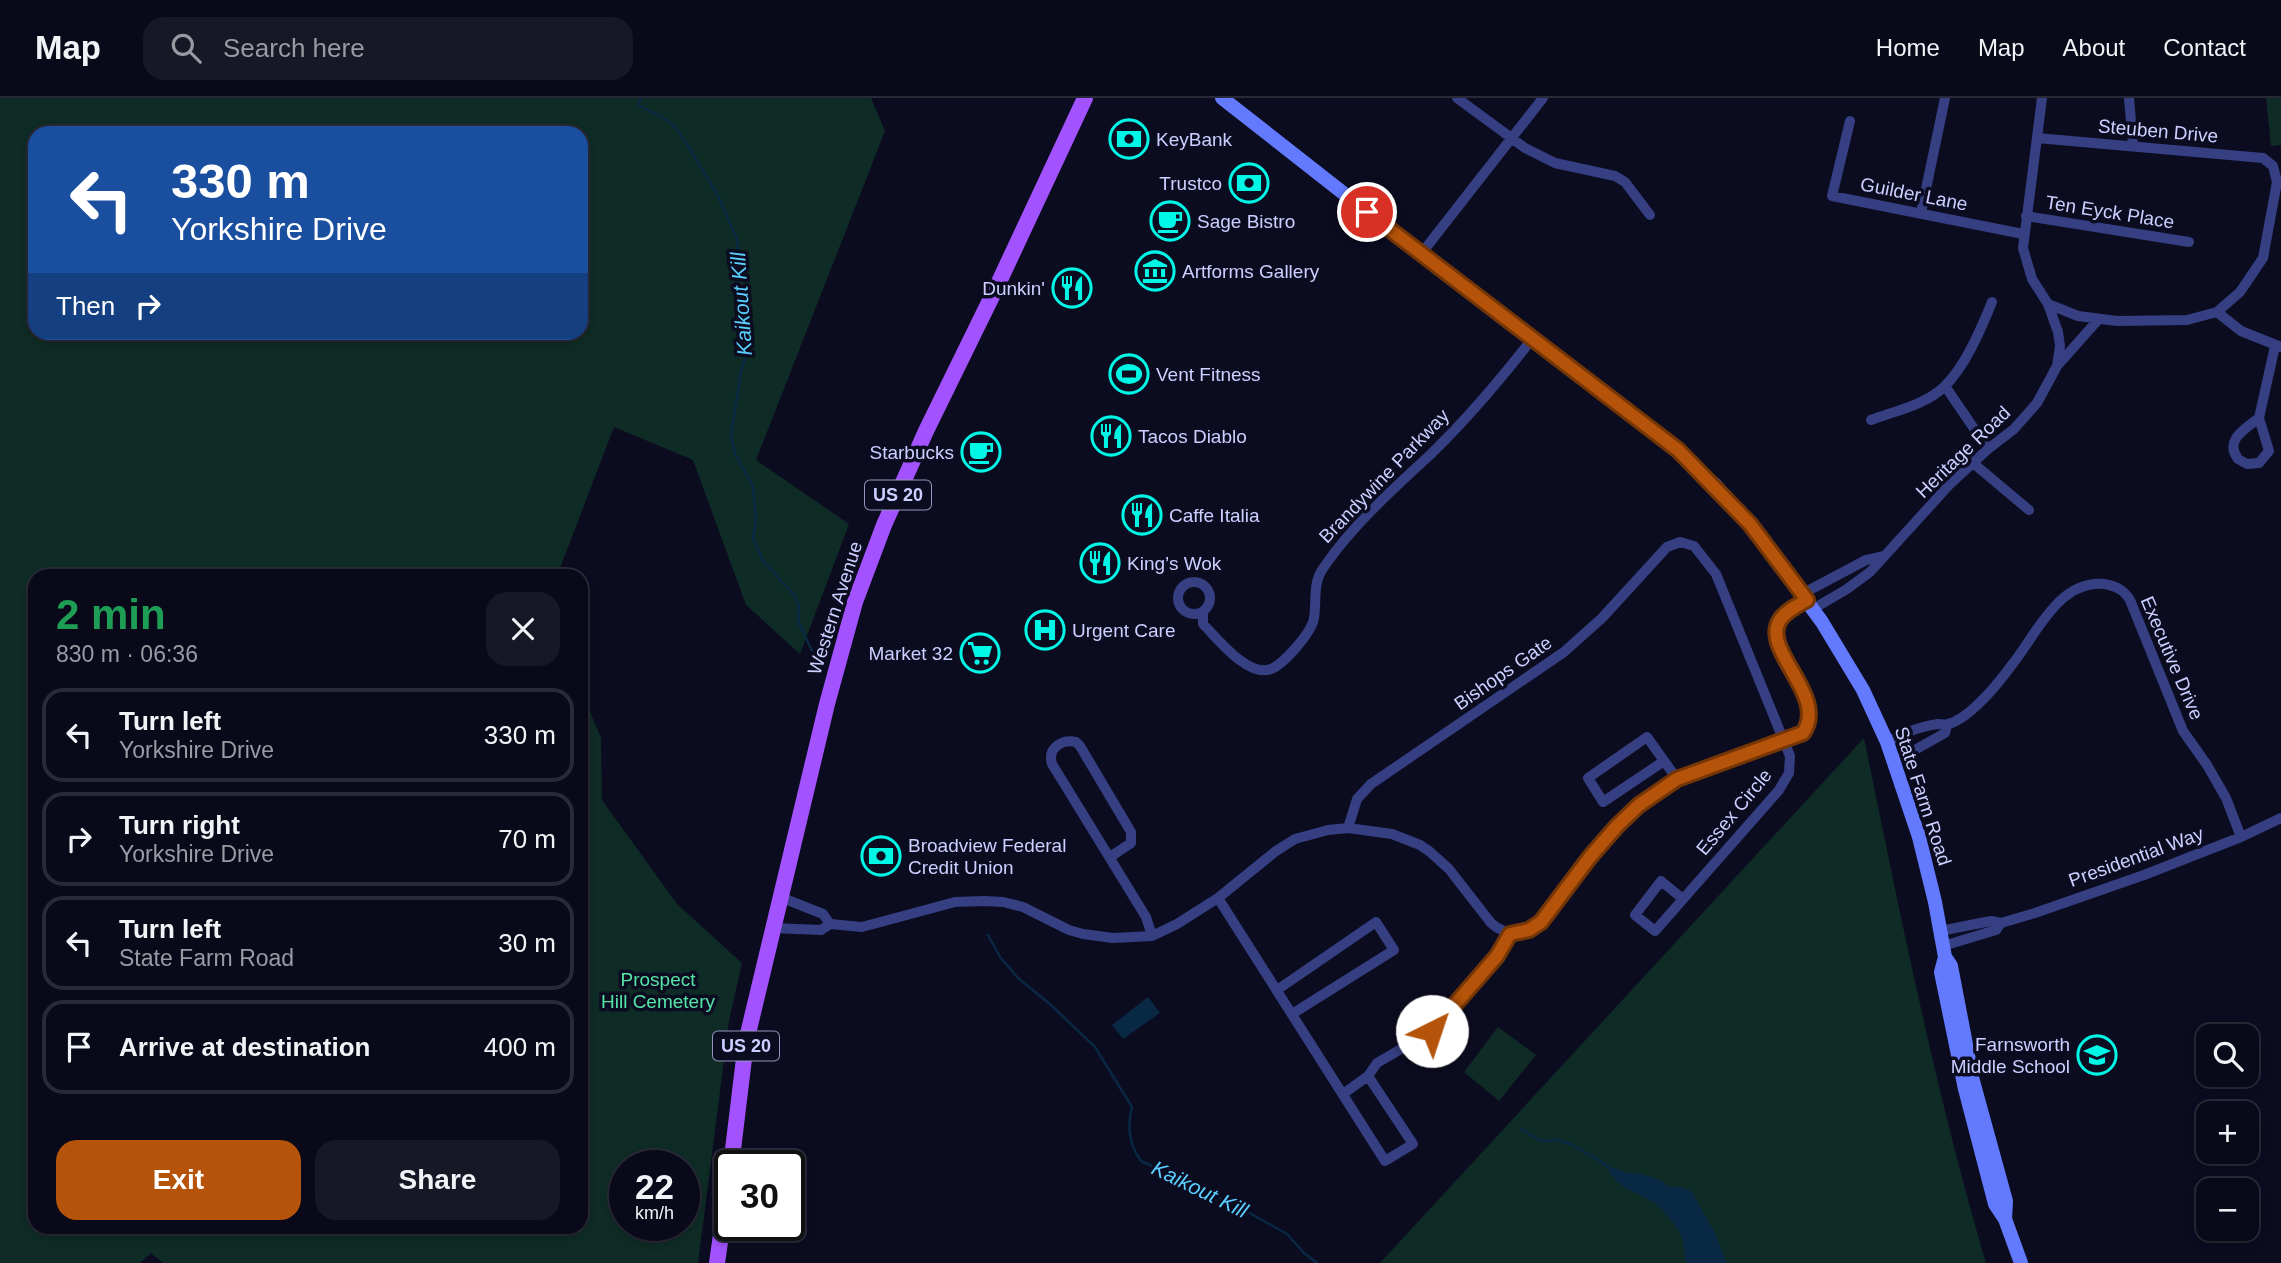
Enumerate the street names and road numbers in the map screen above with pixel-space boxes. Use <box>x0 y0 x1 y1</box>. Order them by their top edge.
street label: Steuben Drive <box>2097 115 2219 147</box>
street label: Guilder Lane <box>1859 173 1969 215</box>
street label: Ten Eyck Place <box>2044 191 2176 233</box>
street label: Heritage Road <box>1912 402 2014 502</box>
street label: Brandywine Parkway <box>1315 405 1454 547</box>
road number: US 20 <box>865 480 931 510</box>
street label: Western Avenue <box>804 539 866 677</box>
street label: Executive Drive <box>2137 593 2207 723</box>
street label: Bishops Gate <box>1450 632 1556 714</box>
street label: State Farm Road <box>1891 724 1955 868</box>
street label: Essex Circle <box>1692 765 1776 859</box>
street label: Presidential Way <box>2066 823 2207 891</box>
road number: US 20 <box>713 1031 779 1060</box>

